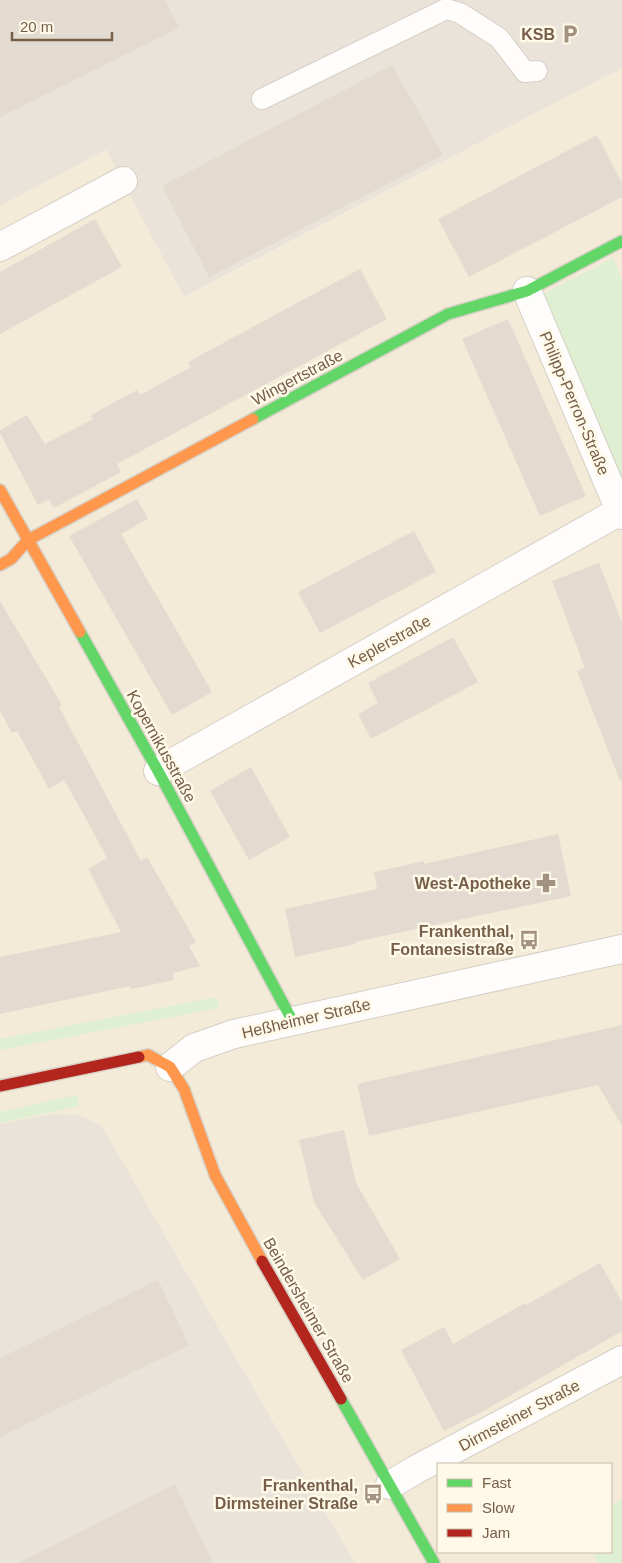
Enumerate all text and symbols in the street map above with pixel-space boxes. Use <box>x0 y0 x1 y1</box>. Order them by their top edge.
scale bar <box>12 10 112 42</box>
text: 20 m <box>20 18 53 35</box>
parking icon: KSB <box>559 23 581 45</box>
place label: KSB <box>521 26 555 43</box>
street label: Philipp-Perron-Straße <box>536 329 613 478</box>
street label: Wingertstraße <box>249 346 346 409</box>
street label: Keplerstraße <box>345 612 434 671</box>
street label: Kopernikusstraße <box>124 687 199 805</box>
pharmacy icon: West-Apotheke <box>535 872 557 894</box>
place label: West-Apotheke <box>415 875 531 892</box>
place label: Frankenthal, Fontanesistraße <box>390 923 514 958</box>
bus stop icon: Frankenthal, Fontanesistraße <box>518 929 540 951</box>
street label: Heßheimer Straße <box>240 995 372 1042</box>
street label: Beindersheimer Straße <box>260 1235 357 1386</box>
street label: Dirmsteiner Straße <box>456 1376 583 1454</box>
legend <box>437 1463 612 1553</box>
text: Fast <box>482 1474 512 1491</box>
place label: Frankenthal, Dirmsteiner Straße <box>215 1477 358 1512</box>
bus stop icon: Frankenthal, Dirmsteiner Straße <box>362 1483 384 1505</box>
text: Slow <box>482 1499 515 1516</box>
text: Jam <box>482 1524 510 1541</box>

